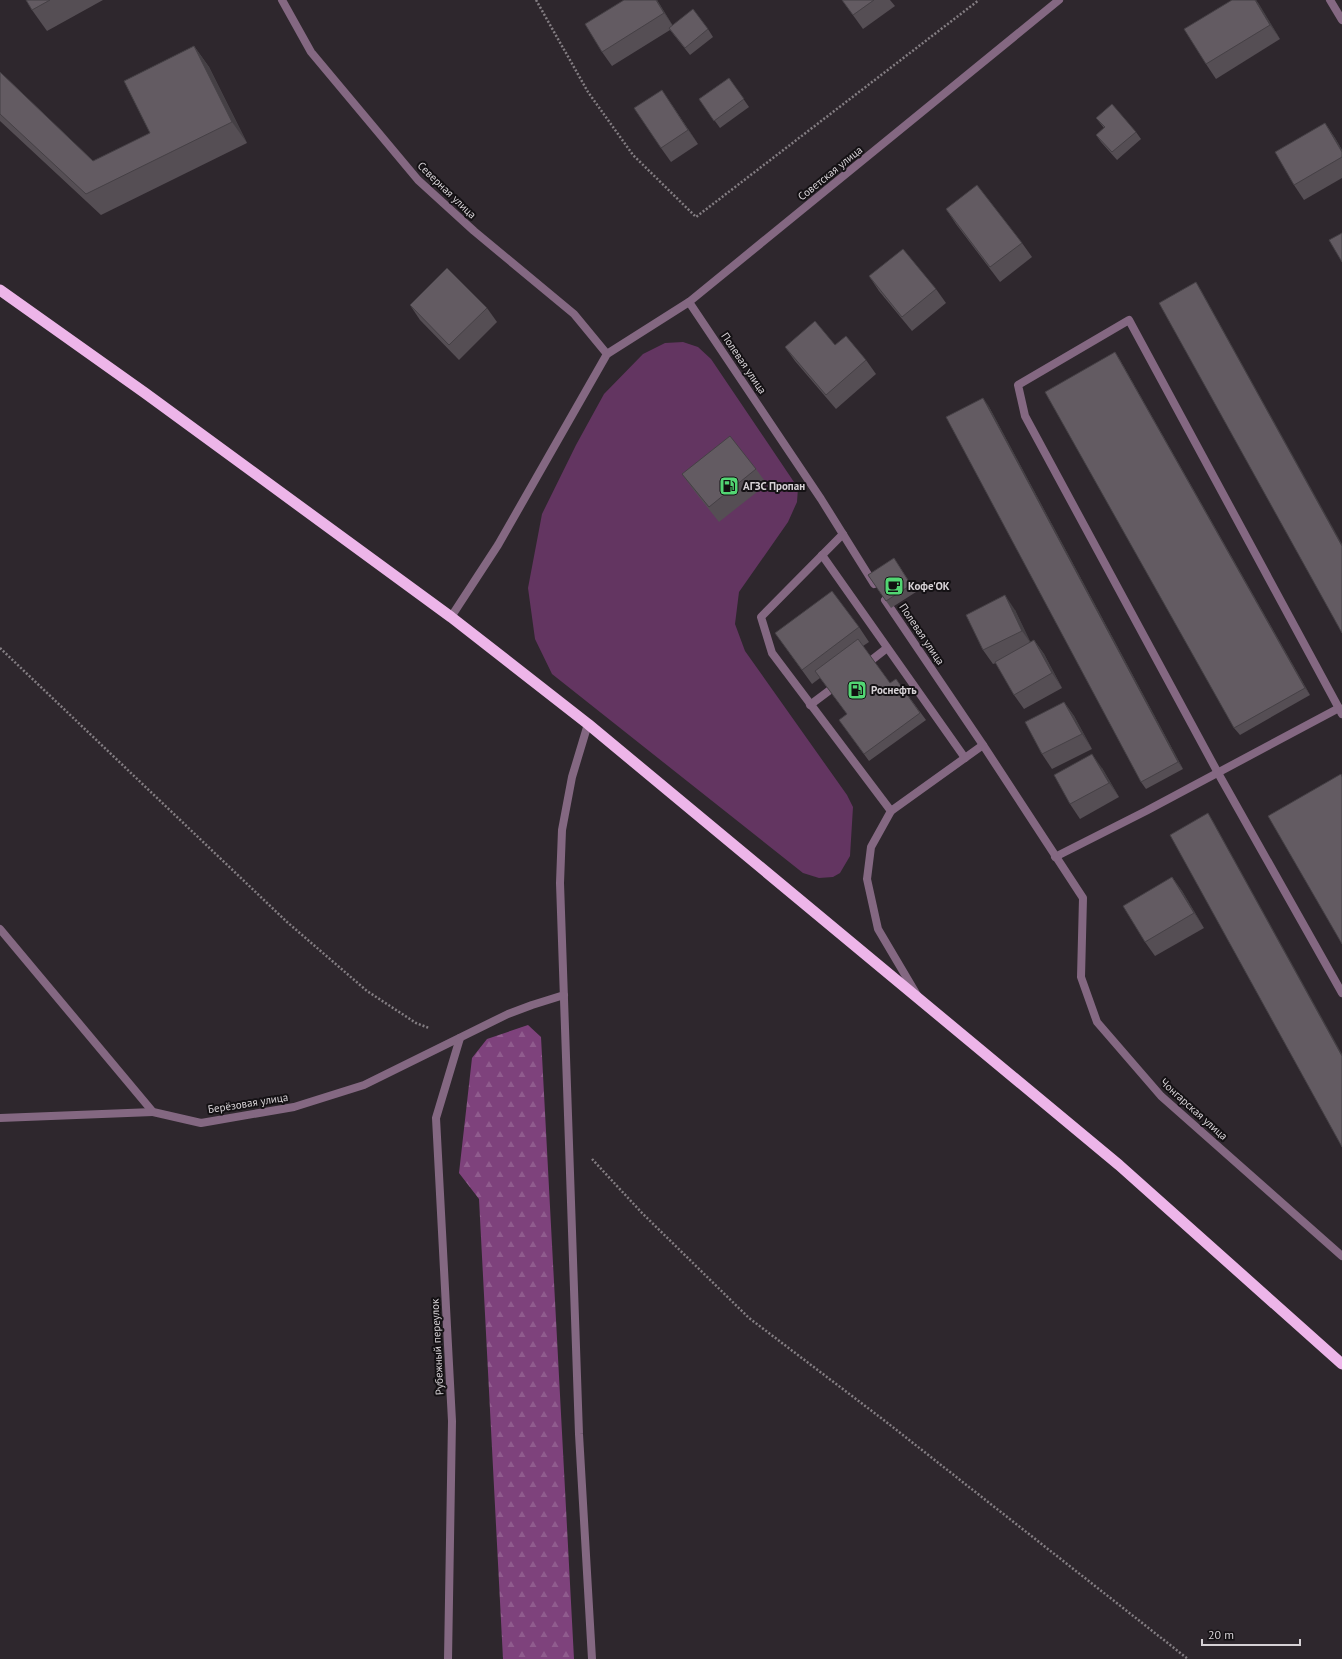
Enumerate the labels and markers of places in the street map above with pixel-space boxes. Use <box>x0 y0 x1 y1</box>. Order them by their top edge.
fuel station icon: АГЗС Пропан <box>718 475 740 497</box>
place label: АГЗС Пропан <box>743 479 805 493</box>
cafe icon: Кофе'ОК <box>883 575 905 597</box>
place label: Кофе'ОК <box>908 579 950 593</box>
fuel station icon: Роснефть <box>846 679 868 701</box>
place label: Роснефть <box>871 683 917 697</box>

